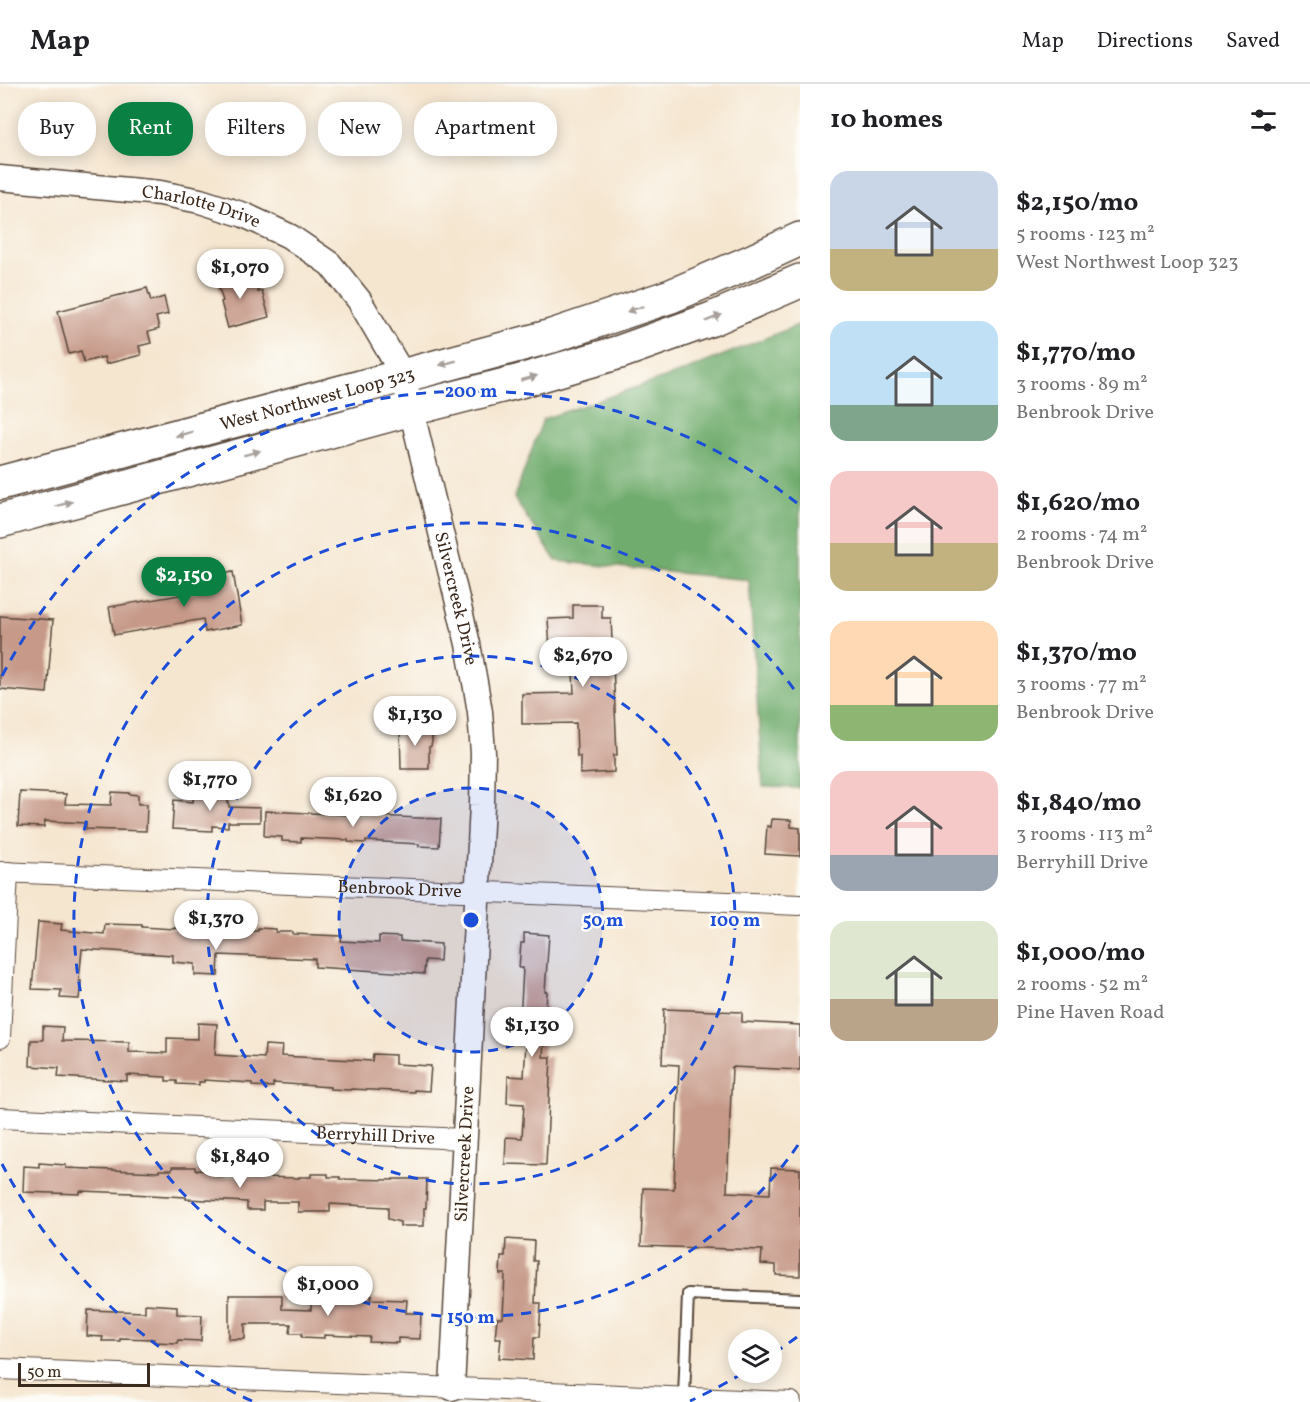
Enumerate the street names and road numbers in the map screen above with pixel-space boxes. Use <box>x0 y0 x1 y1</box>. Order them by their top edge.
street label: Charlotte Drive <box>141 180 265 235</box>
street label: West Northwest Loop 323 <box>217 362 417 438</box>
street label: Silvercreek Drive <box>427 530 483 667</box>
street label: Benbrook Drive <box>337 875 462 905</box>
street label: Silvercreek Drive <box>449 1085 482 1223</box>
street label: Berryhill Drive <box>315 1121 436 1152</box>

